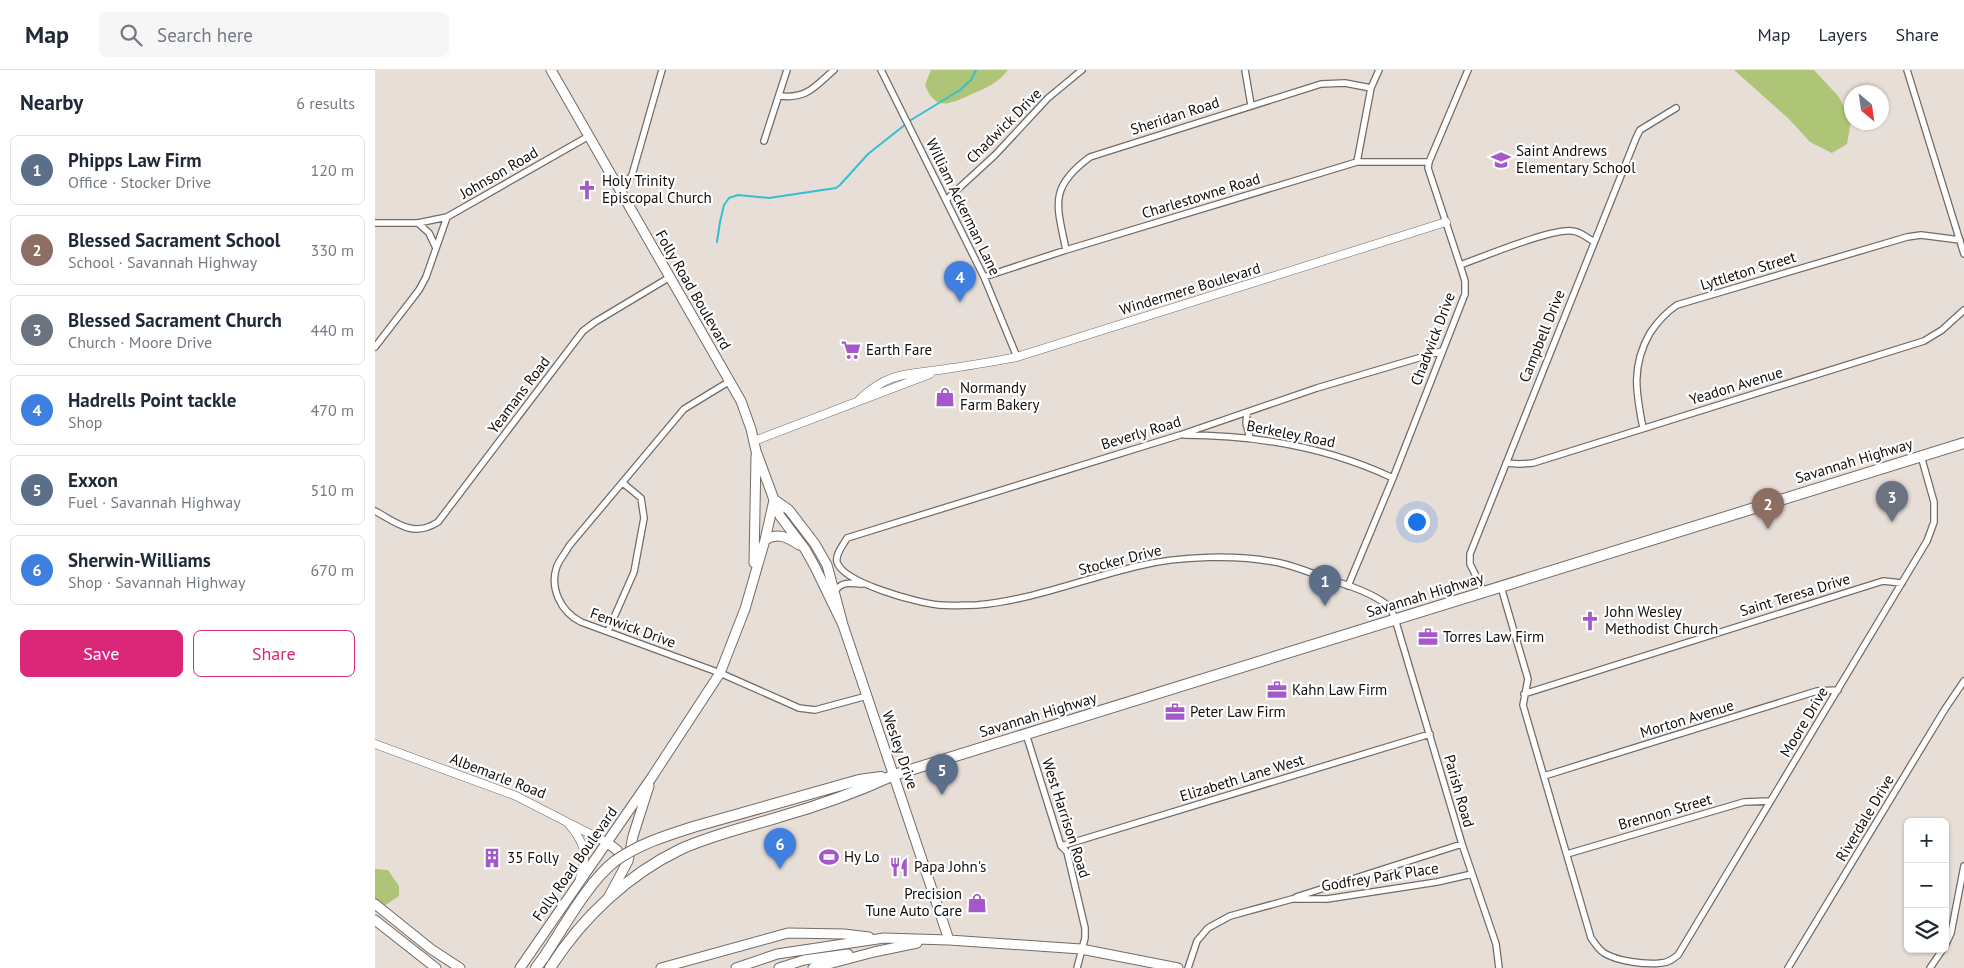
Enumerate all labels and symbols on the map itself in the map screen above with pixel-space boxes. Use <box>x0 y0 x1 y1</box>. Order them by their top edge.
street label: Chadwick Drive <box>962 84 1045 167</box>
north arrow <box>1844 85 1889 130</box>
street label: Sheridan Road <box>1128 92 1222 139</box>
street label: William Ackerman Lane <box>922 135 1005 278</box>
place label: Saint Andrews Elementary School <box>1516 141 1636 177</box>
street label: Johnson Road <box>455 143 541 203</box>
school or university icon: Saint Andrews Elementary School <box>1490 149 1512 171</box>
street label: Charlestowne Road <box>1139 168 1262 223</box>
place label: Holy Trinity Episcopal Church <box>602 171 712 207</box>
church icon: Holy Trinity Episcopal Church <box>576 179 598 201</box>
street label: Folly Road Boulevard <box>651 226 735 353</box>
street label: Lyttleton Street <box>1698 247 1798 294</box>
street label: Windermere Boulevard <box>1117 258 1263 319</box>
pin: 4 <box>944 261 976 302</box>
street label: Campbell Drive <box>1514 287 1569 385</box>
street label: Chadwick Drive <box>1406 289 1459 388</box>
supermarket icon: Earth Fare <box>840 339 862 361</box>
place label: Earth Fare <box>866 340 932 359</box>
street label: Yeamans Road <box>483 352 554 437</box>
street label: Yeadon Avenue <box>1687 362 1785 409</box>
place label: Normandy Farm Bakery <box>960 378 1039 414</box>
shop icon: Normandy Farm Bakery <box>934 386 956 408</box>
street label: Beverly Road <box>1099 411 1183 454</box>
street label: Berkeley Road <box>1245 416 1337 451</box>
street label: Savannah Highway <box>1793 434 1915 487</box>
pin: 3 <box>1876 481 1908 522</box>
pin: 2 <box>1752 488 1784 529</box>
your location <box>1404 509 1430 535</box>
street label: Stocker Drive <box>1076 540 1163 579</box>
pin: 1 <box>1309 565 1341 606</box>
street label: Savannah Highway <box>1364 568 1486 621</box>
street label: Saint Teresa Drive <box>1737 569 1852 620</box>
place label: John Wesley Methodist Church <box>1604 602 1718 638</box>
street label: Fenwick Drive <box>588 603 679 652</box>
church icon: John Wesley Methodist Church <box>1579 610 1601 632</box>
office icon: Torres Law Firm <box>1417 626 1439 648</box>
place label: Torres Law Firm <box>1443 627 1544 646</box>
office icon: Kahn Law Firm <box>1266 679 1288 701</box>
place label: Kahn Law Firm <box>1292 680 1387 699</box>
street label: Moore Drive <box>1775 683 1832 760</box>
street label: Savannah Highway <box>977 688 1099 741</box>
street label: Morton Avenue <box>1638 695 1736 742</box>
office icon: Peter Law Firm <box>1164 701 1186 723</box>
place label: Peter Law Firm <box>1190 702 1286 721</box>
street label: Wesley Drive <box>878 708 923 791</box>
street label: Albemarle Road <box>447 749 549 803</box>
street label: Elizabeth Lane West <box>1177 750 1306 805</box>
street label: Parish Road <box>1440 752 1479 829</box>
pin: 5 <box>926 754 958 795</box>
street label: West Harrison Road <box>1038 756 1095 880</box>
street label: Riverdale Drive <box>1831 771 1898 865</box>
street label: Brennon Street <box>1616 789 1714 834</box>
street label: Folly Road Boulevard <box>528 803 621 925</box>
pin: 6 <box>764 828 796 869</box>
sports icon: Hy Lo <box>818 846 840 868</box>
building icon: 35 Folly <box>481 847 503 869</box>
place label: Hy Lo <box>844 847 879 866</box>
place label: 35 Folly <box>507 848 559 867</box>
restaurant icon: Papa John's <box>888 856 910 878</box>
place label: Papa John's <box>914 857 986 876</box>
street label: Godfrey Park Place <box>1320 858 1440 895</box>
place label: Precision Tune Auto Care <box>866 884 962 920</box>
shop icon: Precision Tune Auto Care <box>966 892 988 914</box>

